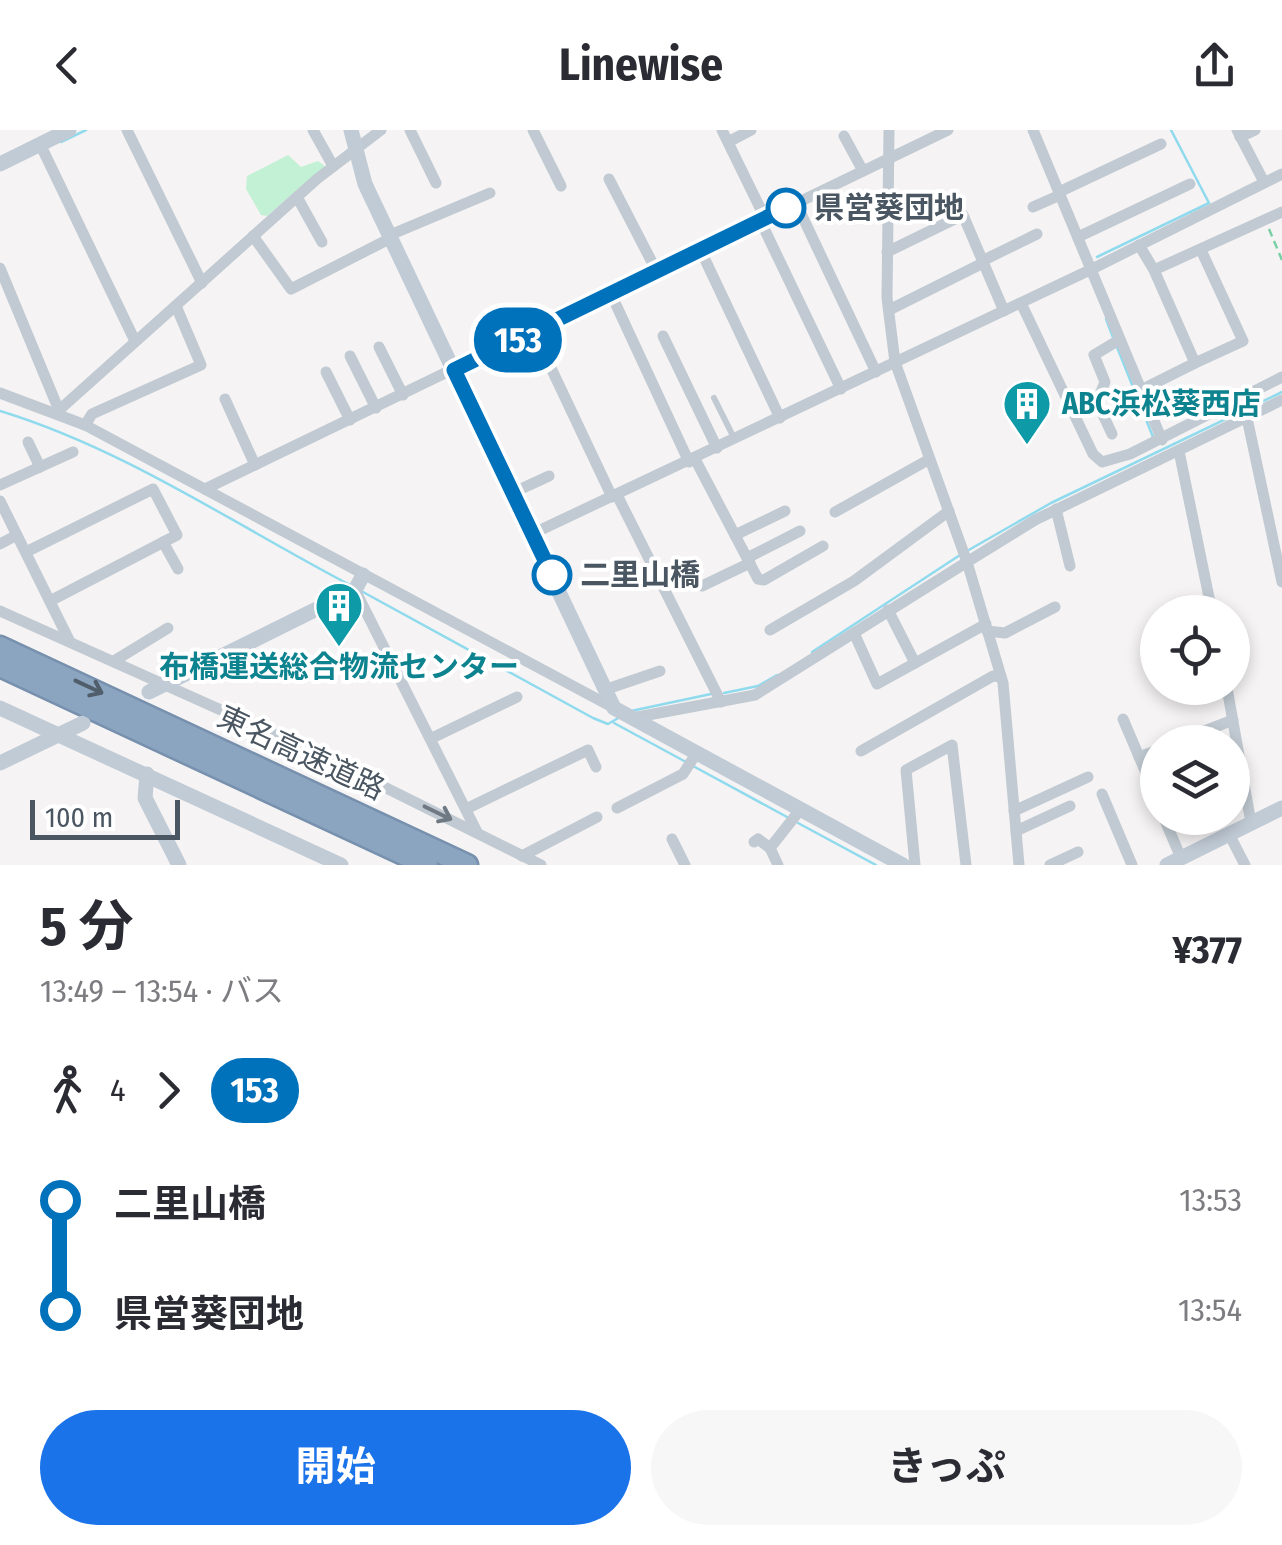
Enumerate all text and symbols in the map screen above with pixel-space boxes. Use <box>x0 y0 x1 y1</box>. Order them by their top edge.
icon: back <box>40 38 95 93</box>
text: Linewise <box>559 38 723 92</box>
icon: share <box>1187 38 1242 93</box>
marker: 県営葵団地 <box>767 189 805 227</box>
place label: 県営葵団地 <box>814 190 964 226</box>
line badge: 153 <box>460 308 576 372</box>
text: 153 <box>494 319 542 361</box>
building icon: ABC浜松葵西店 <box>1001 378 1053 446</box>
place label: ABC浜松葵西店 <box>1061 386 1261 422</box>
marker: 二里山橋 <box>533 556 571 594</box>
place label: 二里山橋 <box>580 557 700 593</box>
building icon: 布橋運送総合物流センター <box>313 580 365 648</box>
map controls <box>1140 595 1250 835</box>
button: locate <box>1140 595 1250 705</box>
place label: 布橋運送総合物流センター <box>159 649 519 685</box>
one-way arrow <box>73 678 103 697</box>
street label: 東名高速道路 <box>212 699 390 807</box>
button: layers <box>1140 725 1250 835</box>
scale bar <box>30 795 180 840</box>
text: 100 m <box>45 801 113 834</box>
one-way arrow <box>423 804 453 823</box>
text: 5 分 <box>40 894 133 960</box>
text: ¥377 <box>1172 927 1242 973</box>
text: 13:49 – 13:54 · バス <box>40 972 284 1010</box>
icon: walk <box>40 1063 95 1118</box>
icon: forward <box>141 1063 196 1118</box>
text: 153 <box>231 1069 279 1111</box>
text: 4 <box>110 1071 126 1109</box>
text: 二里山橋 <box>114 1181 266 1227</box>
text: 13:53 <box>1179 1181 1242 1219</box>
text: 県営葵団地 <box>114 1291 304 1337</box>
text: 13:54 <box>1178 1291 1242 1329</box>
button: 開始 <box>40 1410 631 1525</box>
button: きっぷ <box>651 1410 1242 1525</box>

